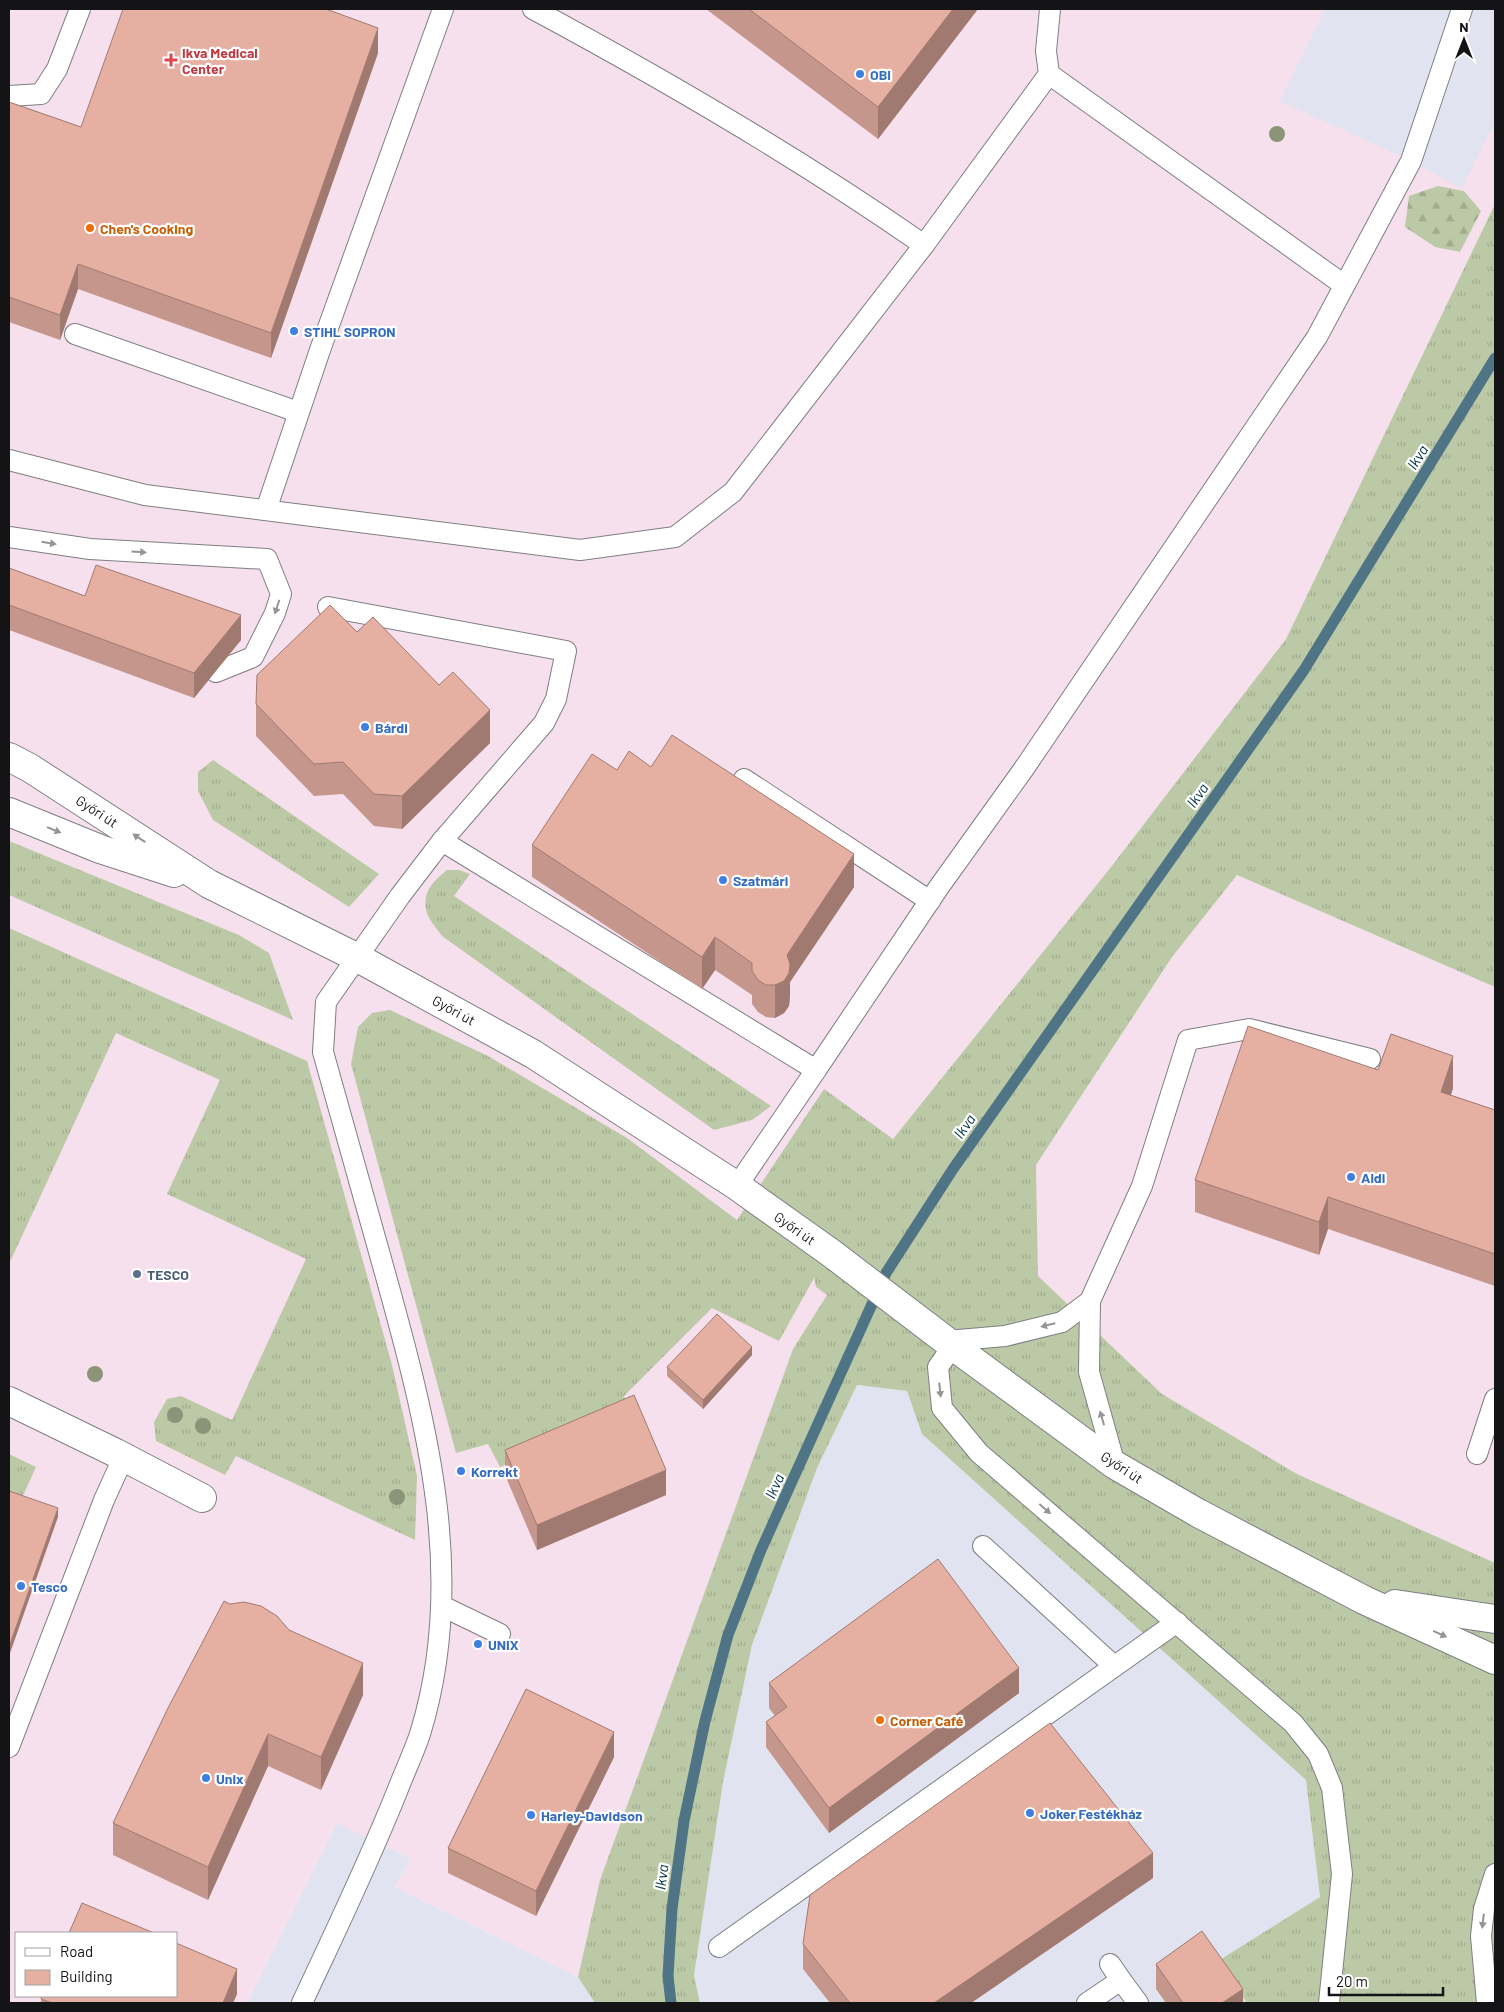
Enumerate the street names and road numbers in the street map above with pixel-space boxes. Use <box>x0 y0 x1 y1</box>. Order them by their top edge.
street label: Győri út <box>73 791 121 831</box>
street label: Győri út <box>430 991 478 1029</box>
street label: Győri út <box>771 1208 819 1248</box>
street label: Győri út <box>1098 1447 1146 1487</box>

